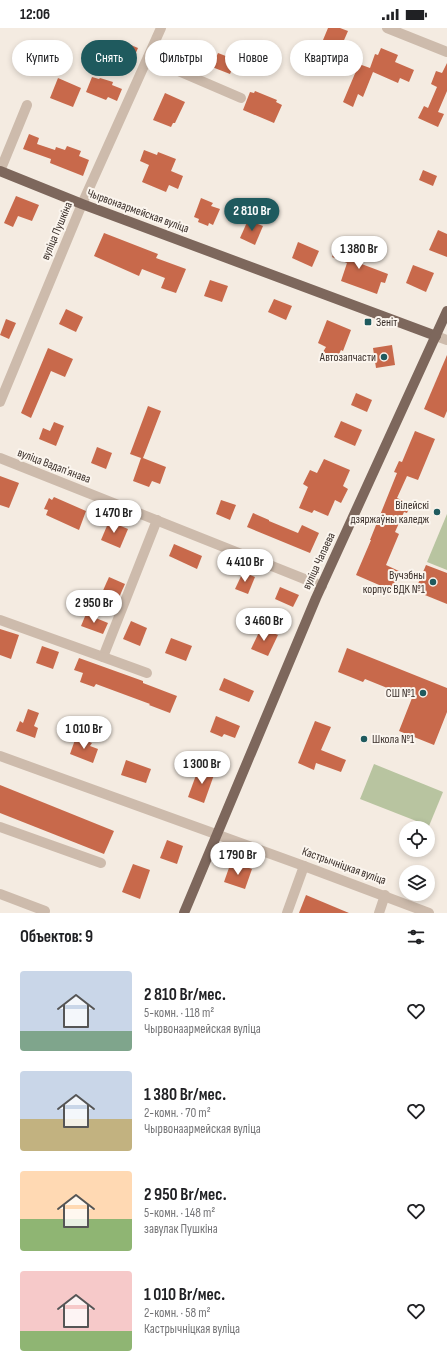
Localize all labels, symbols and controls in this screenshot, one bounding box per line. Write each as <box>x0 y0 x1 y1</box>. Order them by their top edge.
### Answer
text: 12:06 <box>20 5 50 24</box>
chip: Купить <box>12 40 73 76</box>
chip: Снять <box>81 40 137 76</box>
chip: Фильтры <box>145 40 217 76</box>
chip: Новое <box>225 40 282 76</box>
chip: Квартира <box>290 40 363 76</box>
street label: Чырвонаармейская вуліца <box>85 186 192 237</box>
pin: 2 810 Br <box>211 198 293 232</box>
street label: вуліца Пушкіна <box>38 199 76 262</box>
text: 2 810 Br <box>233 203 271 219</box>
pin: 1 380 Br <box>318 236 400 270</box>
text: 1 380 Br <box>340 241 378 257</box>
place label: Зеніт <box>376 315 397 330</box>
marker: Зеніт <box>363 317 373 327</box>
place label: Автозапчасти <box>319 350 376 365</box>
marker: Автозапчасти <box>379 352 389 362</box>
street label: вуліца Вадапʼянава <box>15 445 93 487</box>
place label: Вілейскі дзяржаўны каледж <box>350 498 430 527</box>
pin: 1 470 Br <box>73 500 155 534</box>
text: 1 470 Br <box>95 505 133 521</box>
marker: Вілейскі дзяржаўны каледж <box>432 507 442 517</box>
street label: вуліца Чапаева <box>299 530 339 592</box>
pin: 4 410 Br <box>204 549 286 583</box>
text: 4 410 Br <box>226 554 264 570</box>
place label: Вучэбны корпус ВДК №1 <box>363 568 426 597</box>
marker: Вучэбны корпус ВДК №1 <box>428 577 438 587</box>
pin: 2 950 Br <box>53 590 135 624</box>
text: 2 950 Br <box>75 595 113 611</box>
pin: 3 460 Br <box>223 608 305 642</box>
text: 3 460 Br <box>245 613 283 629</box>
place label: СШ №1 <box>386 686 416 701</box>
marker: СШ №1 <box>418 688 428 698</box>
pin: 1 010 Br <box>43 716 125 750</box>
text: 1 010 Br <box>66 721 102 737</box>
place label: Школа №1 <box>372 732 415 747</box>
marker: Школа №1 <box>359 734 369 744</box>
pin: 1 300 Br <box>161 751 243 785</box>
text: 1 300 Br <box>183 756 221 772</box>
map controls <box>399 821 435 901</box>
button: locate <box>399 821 435 857</box>
pin: 1 790 Br <box>197 842 279 876</box>
street label: Кастрычніцкая вуліца <box>300 844 389 888</box>
text: 1 790 Br <box>219 847 257 863</box>
button: layers <box>399 865 435 901</box>
icon: filters <box>405 926 427 948</box>
text: Объектов: 9 <box>20 927 93 947</box>
text: 2 810 Br/мес. <box>144 985 226 1005</box>
icon: home <box>52 987 100 1035</box>
icon: heart <box>405 1000 427 1022</box>
text: 5-комн. · 118 m² <box>144 1005 214 1021</box>
text: Чырвонаармейская вуліца <box>144 1021 261 1037</box>
text: 1 380 Br/мес. <box>144 1085 226 1105</box>
icon: home <box>52 1087 100 1135</box>
icon: heart <box>405 1100 427 1122</box>
text: 2-комн. · 70 m² <box>144 1105 211 1121</box>
text: Чырвонаармейская вуліца <box>144 1121 261 1137</box>
text: 2 950 Br/мес. <box>144 1185 227 1205</box>
icon: home <box>52 1187 100 1235</box>
icon: heart <box>405 1200 427 1222</box>
text: 5-комн. · 148 m² <box>144 1205 215 1221</box>
text: завулак Пушкіна <box>144 1221 218 1237</box>
text: 1 010 Br/мес. <box>144 1285 225 1305</box>
icon: home <box>52 1287 100 1335</box>
icon: heart <box>405 1300 427 1322</box>
text: 2-комн. · 58 m² <box>144 1305 211 1321</box>
text: Кастрычніцкая вуліца <box>144 1321 240 1337</box>

